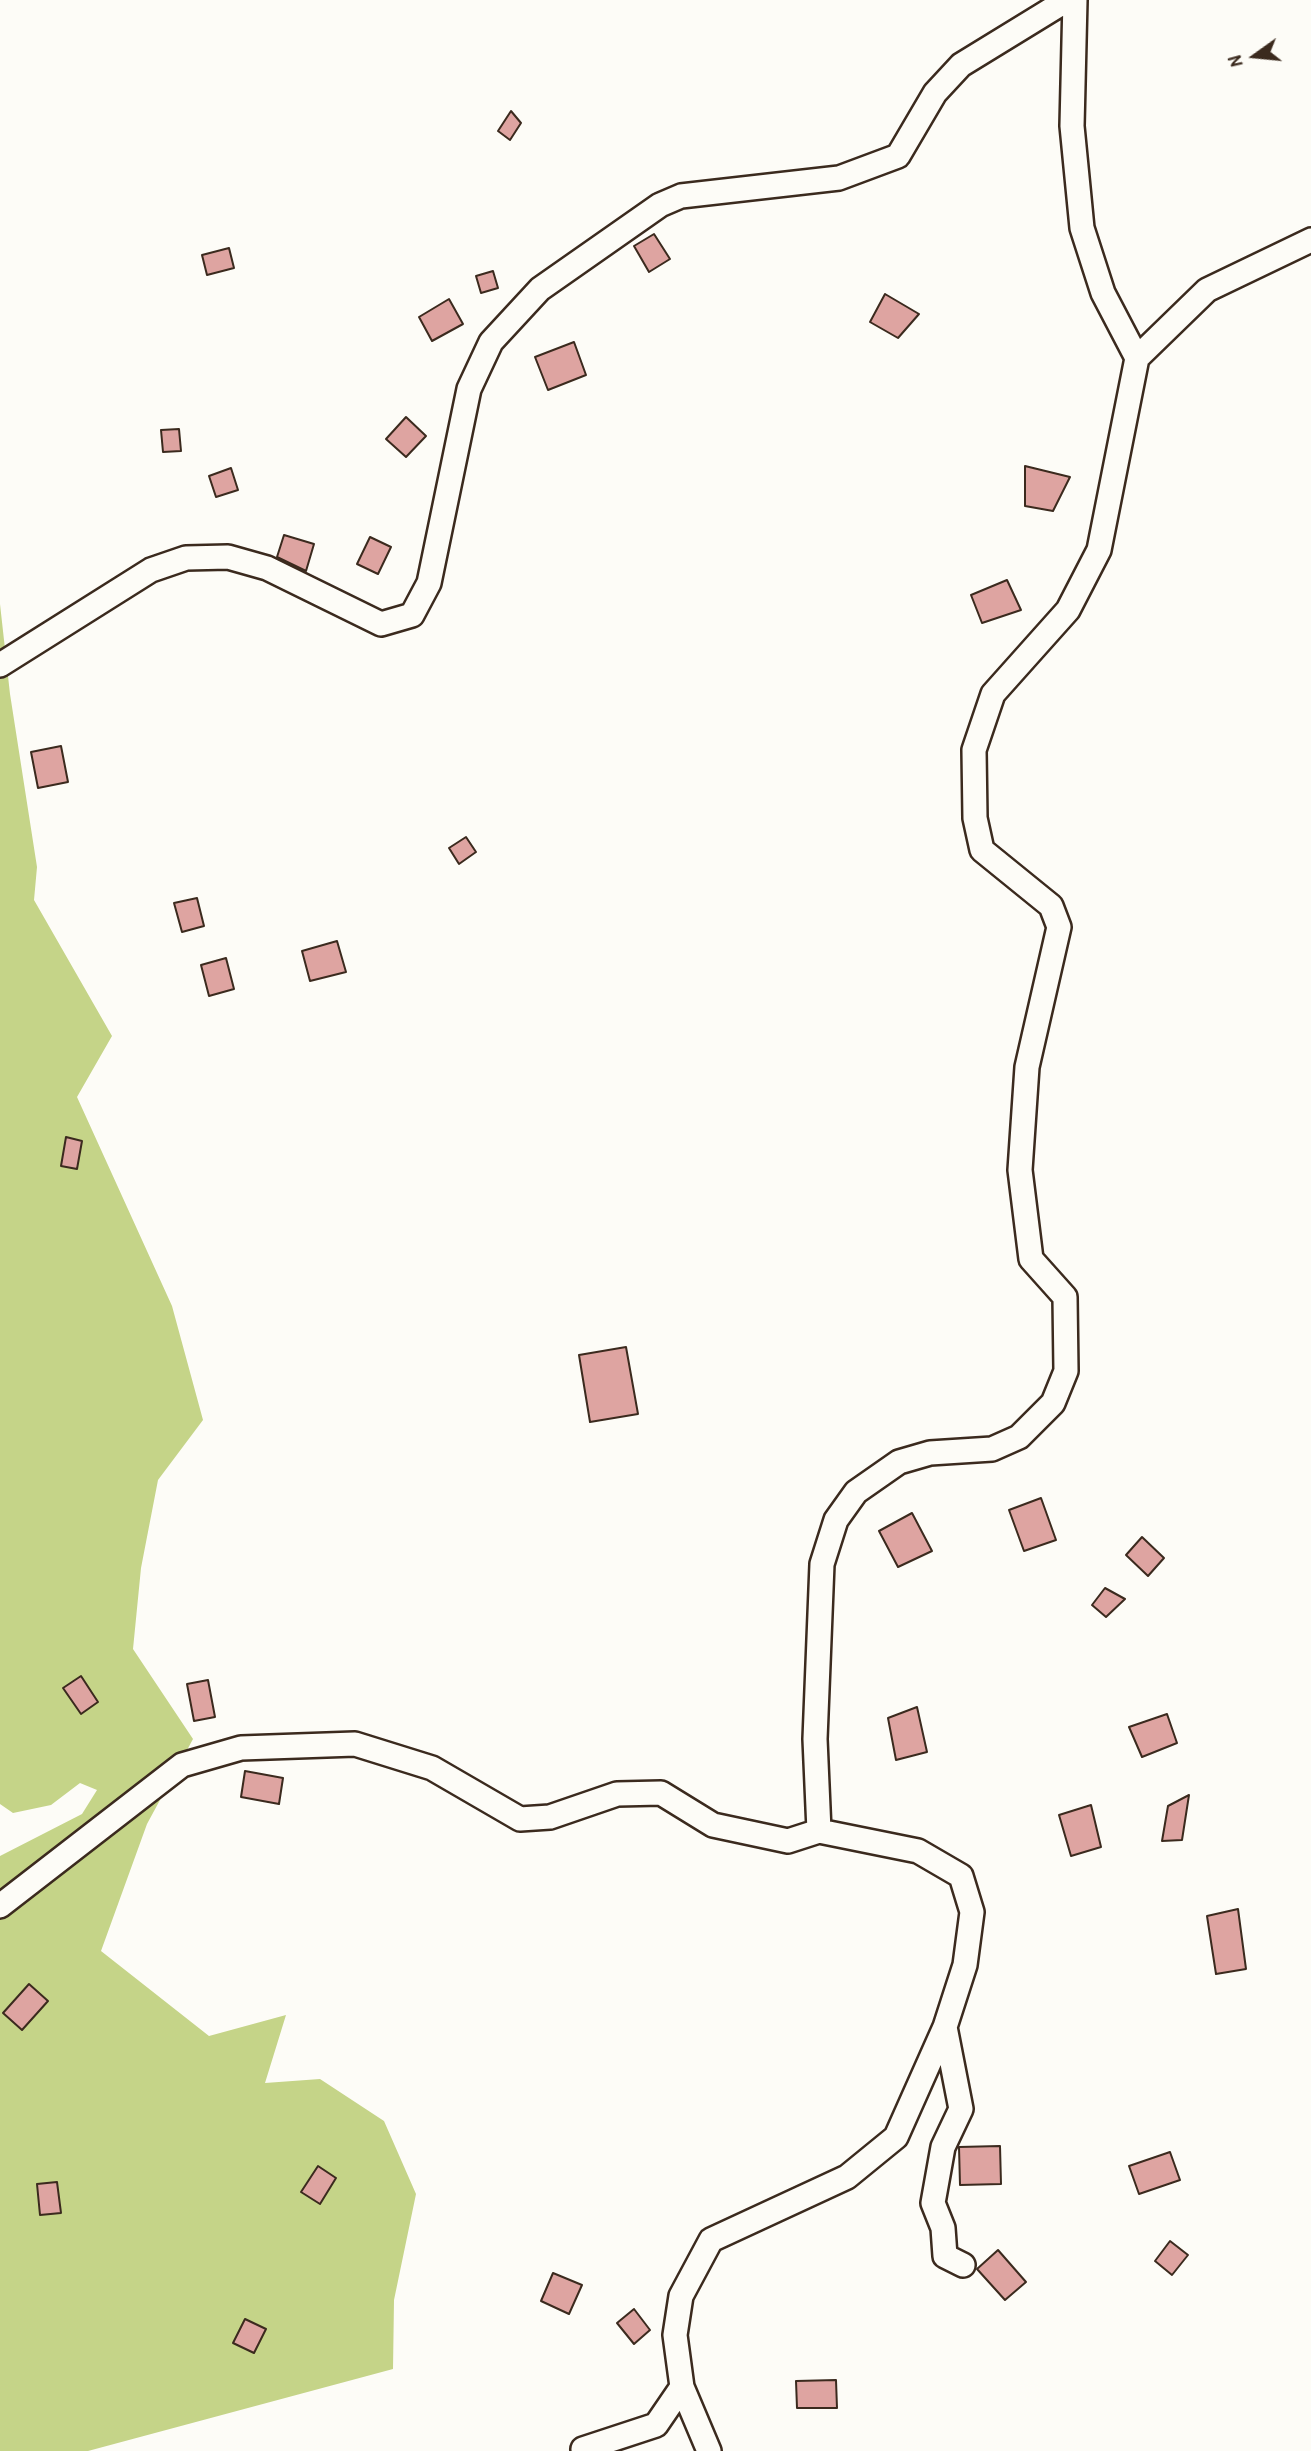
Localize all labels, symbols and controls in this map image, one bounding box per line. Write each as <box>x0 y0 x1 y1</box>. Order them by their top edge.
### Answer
north arrow <box>1220 21 1290 91</box>
text: N <box>1221 53 1249 70</box>

